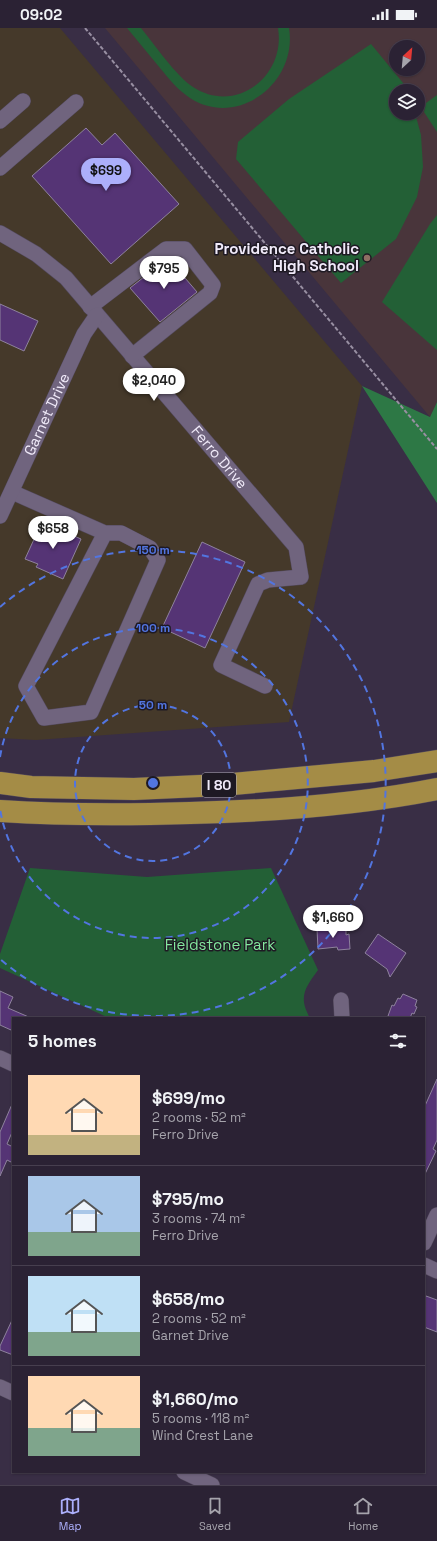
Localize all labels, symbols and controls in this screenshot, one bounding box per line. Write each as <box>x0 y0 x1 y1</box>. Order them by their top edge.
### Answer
text: 09:02 <box>20 5 62 24</box>
north arrow <box>389 40 425 76</box>
map controls <box>389 40 425 120</box>
button: layers <box>389 84 425 120</box>
pin: $699 <box>82 158 130 192</box>
text: $699 <box>90 162 122 179</box>
place label: Providence Catholic High School <box>215 239 359 275</box>
marker: Providence Catholic High School <box>362 253 372 263</box>
pin: $795 <box>140 256 188 290</box>
text: $795 <box>149 260 179 277</box>
pin: $2,040 <box>121 368 187 402</box>
street label: Garnet Drive <box>19 370 74 458</box>
text: $2,040 <box>132 372 176 389</box>
street label: Ferro Drive <box>187 422 252 493</box>
pin: $658 <box>29 516 77 550</box>
text: $658 <box>37 520 69 537</box>
text: 150 m <box>136 542 170 558</box>
text: 100 m <box>136 620 170 636</box>
text: 50 m <box>139 697 167 713</box>
road number: I 80 <box>202 773 236 797</box>
centre of rings <box>146 776 160 790</box>
pin: $1,660 <box>300 905 366 939</box>
text: $1,660 <box>312 909 354 926</box>
park label: Fieldstone Park <box>165 935 275 954</box>
text: 5 homes <box>28 1030 97 1052</box>
icon: filters <box>387 1030 409 1052</box>
text: $699/mo <box>152 1087 225 1109</box>
icon: home <box>60 1091 108 1139</box>
text: 2 rooms · 52 m² <box>152 1109 246 1126</box>
text: Ferro Drive <box>152 1126 219 1143</box>
text: $795/mo <box>152 1188 224 1210</box>
icon: home <box>60 1192 108 1240</box>
text: 3 rooms · 74 m² <box>152 1210 245 1227</box>
text: Ferro Drive <box>152 1227 219 1244</box>
text: $658/mo <box>152 1288 225 1310</box>
icon: home <box>60 1292 108 1340</box>
text: 2 rooms · 52 m² <box>152 1310 246 1327</box>
text: Garnet Drive <box>152 1327 229 1344</box>
text: $1,660/mo <box>152 1388 238 1410</box>
icon: home <box>60 1392 108 1440</box>
text: 5 rooms · 118 m² <box>152 1410 249 1427</box>
text: Wind Crest Lane <box>152 1427 253 1444</box>
tab: Map <box>59 1495 82 1533</box>
tab: Saved <box>199 1495 231 1533</box>
tab: Home <box>348 1495 378 1533</box>

